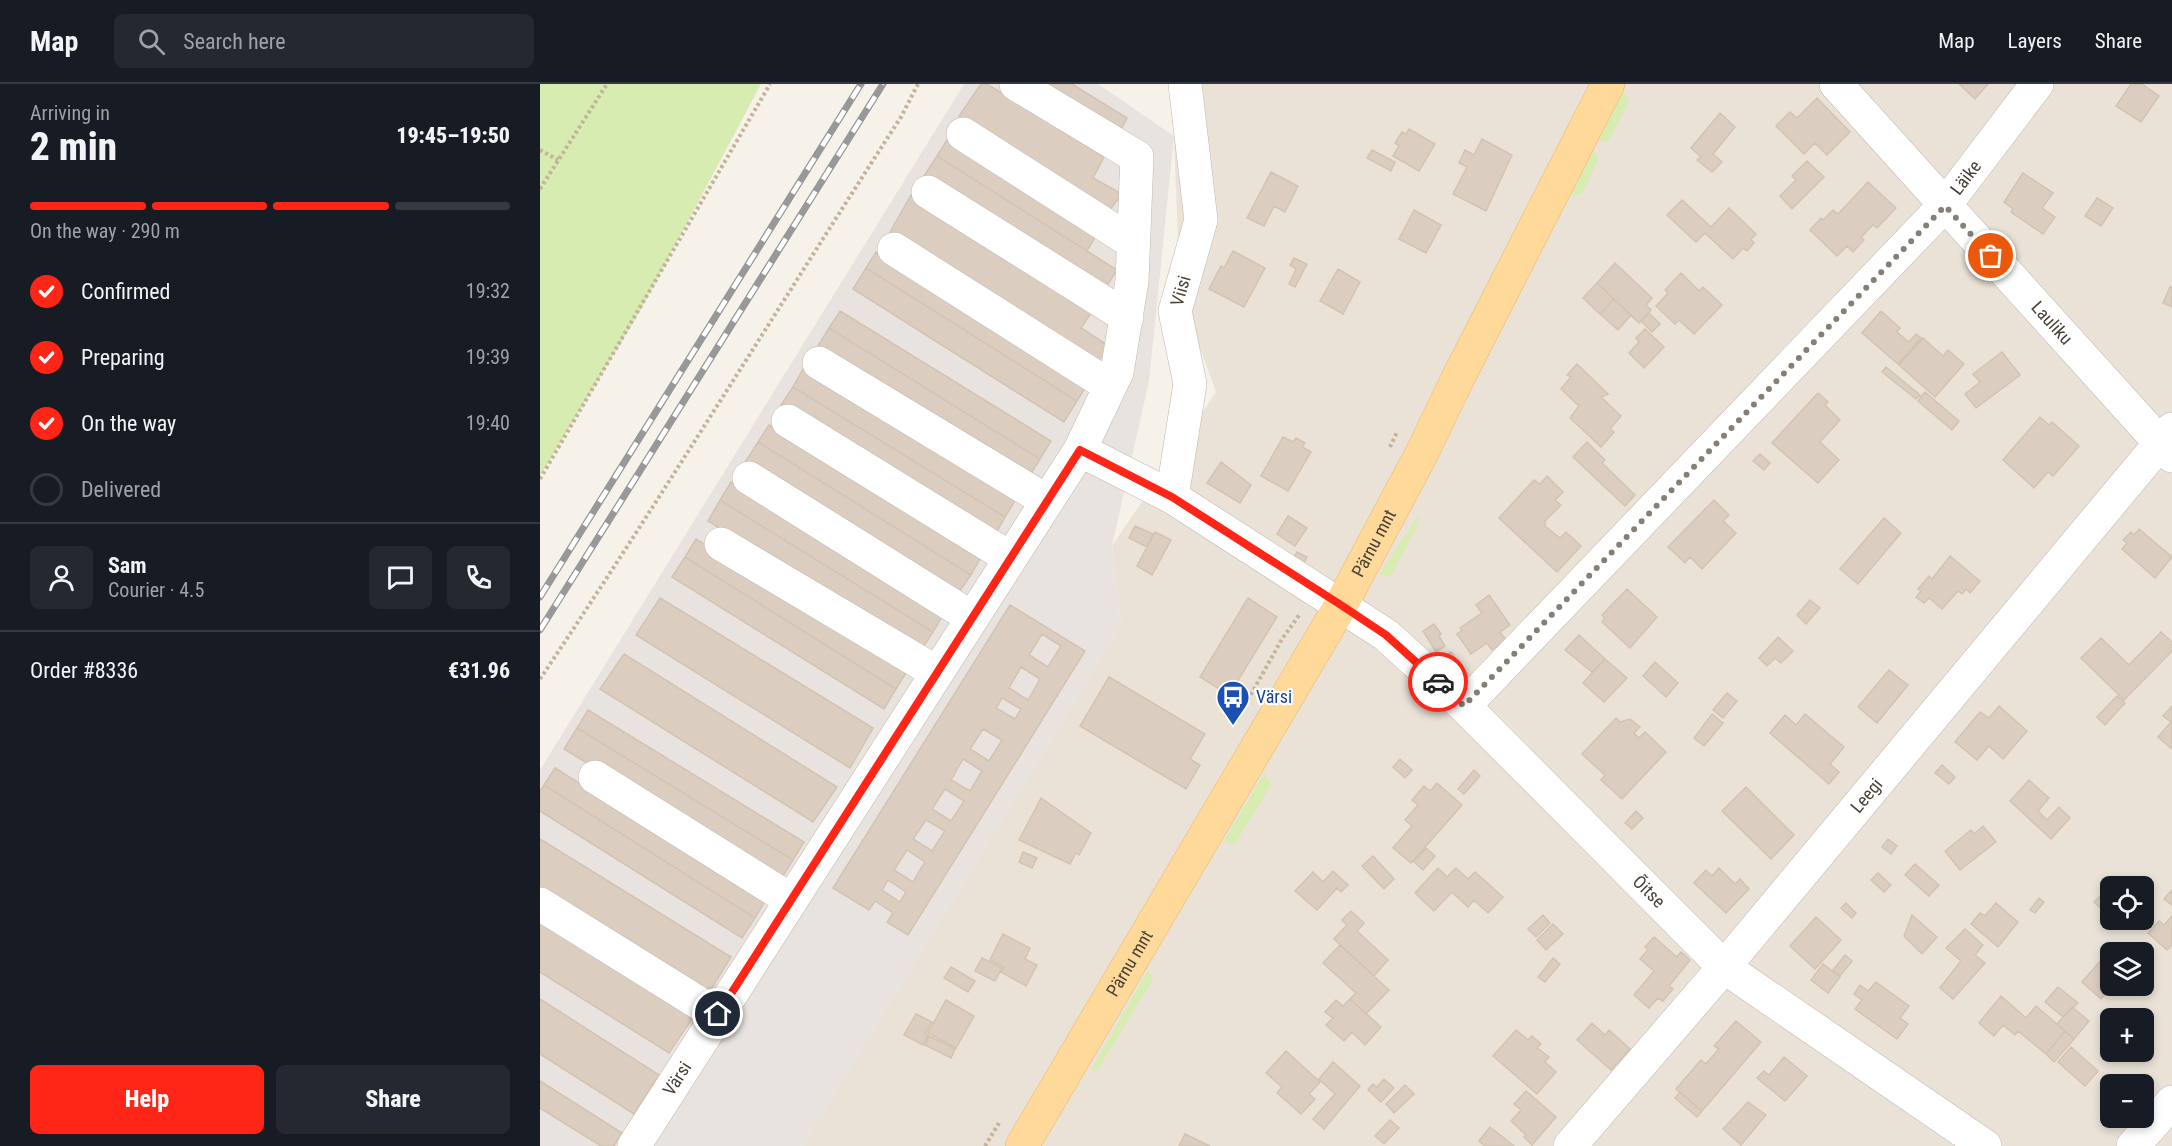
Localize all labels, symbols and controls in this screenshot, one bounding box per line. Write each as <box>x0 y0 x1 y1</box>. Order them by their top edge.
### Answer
search box <box>114 14 534 68</box>
text: Map <box>30 25 78 58</box>
icon: search <box>135 25 168 58</box>
text: Search here <box>183 29 286 54</box>
text: Map <box>1938 29 1975 53</box>
text: Layers <box>2008 29 2062 53</box>
text: Share <box>2095 29 2142 53</box>
text: Arriving in <box>30 101 110 125</box>
text: 19:45–19:50 <box>396 123 510 148</box>
text: 2 min <box>30 124 117 170</box>
street label: Läike <box>1946 156 1985 199</box>
text: On the way · 290 m <box>30 219 180 243</box>
pin <box>1965 230 2016 281</box>
icon: bag <box>1974 239 2007 272</box>
street label: Viisi <box>1166 273 1195 308</box>
icon: check <box>30 275 63 308</box>
text: Confirmed <box>81 279 170 304</box>
text: 19:32 <box>466 279 510 303</box>
street label: Lauliku <box>2027 297 2077 349</box>
icon: check <box>30 341 63 374</box>
text: Preparing <box>81 345 165 370</box>
text: 19:39 <box>466 345 510 369</box>
icon: check <box>30 407 63 440</box>
text: On the way <box>81 411 176 436</box>
text: 19:40 <box>466 411 510 435</box>
text: Delivered <box>81 477 161 502</box>
street label: Pärnu mnt <box>1347 506 1400 580</box>
button: person <box>30 546 93 609</box>
button: chat <box>369 546 432 609</box>
button: phone <box>447 546 510 609</box>
text: Sam <box>108 553 147 578</box>
text: Courier · 4.5 <box>108 578 204 602</box>
courier <box>1408 652 1468 712</box>
text: Order #8336 <box>30 658 138 683</box>
text: €31.96 <box>448 658 510 683</box>
icon: car <box>1422 666 1455 699</box>
bus stop icon: Värsi <box>1215 679 1251 726</box>
place label: Värsi <box>1256 686 1292 707</box>
street label: Leegi <box>1846 774 1887 817</box>
street label: Õitse <box>1629 870 1670 912</box>
map controls <box>2100 876 2154 1128</box>
button: locate <box>2100 876 2154 930</box>
street label: Pärnu mnt <box>1102 926 1157 1000</box>
button: layers <box>2100 942 2154 996</box>
pin <box>692 988 743 1039</box>
icon: home <box>701 997 734 1030</box>
button: + <box>2100 1008 2154 1062</box>
street label: Värsi <box>658 1057 695 1099</box>
button: Help <box>30 1065 264 1134</box>
button: Share <box>276 1065 510 1134</box>
button: − <box>2100 1074 2154 1128</box>

